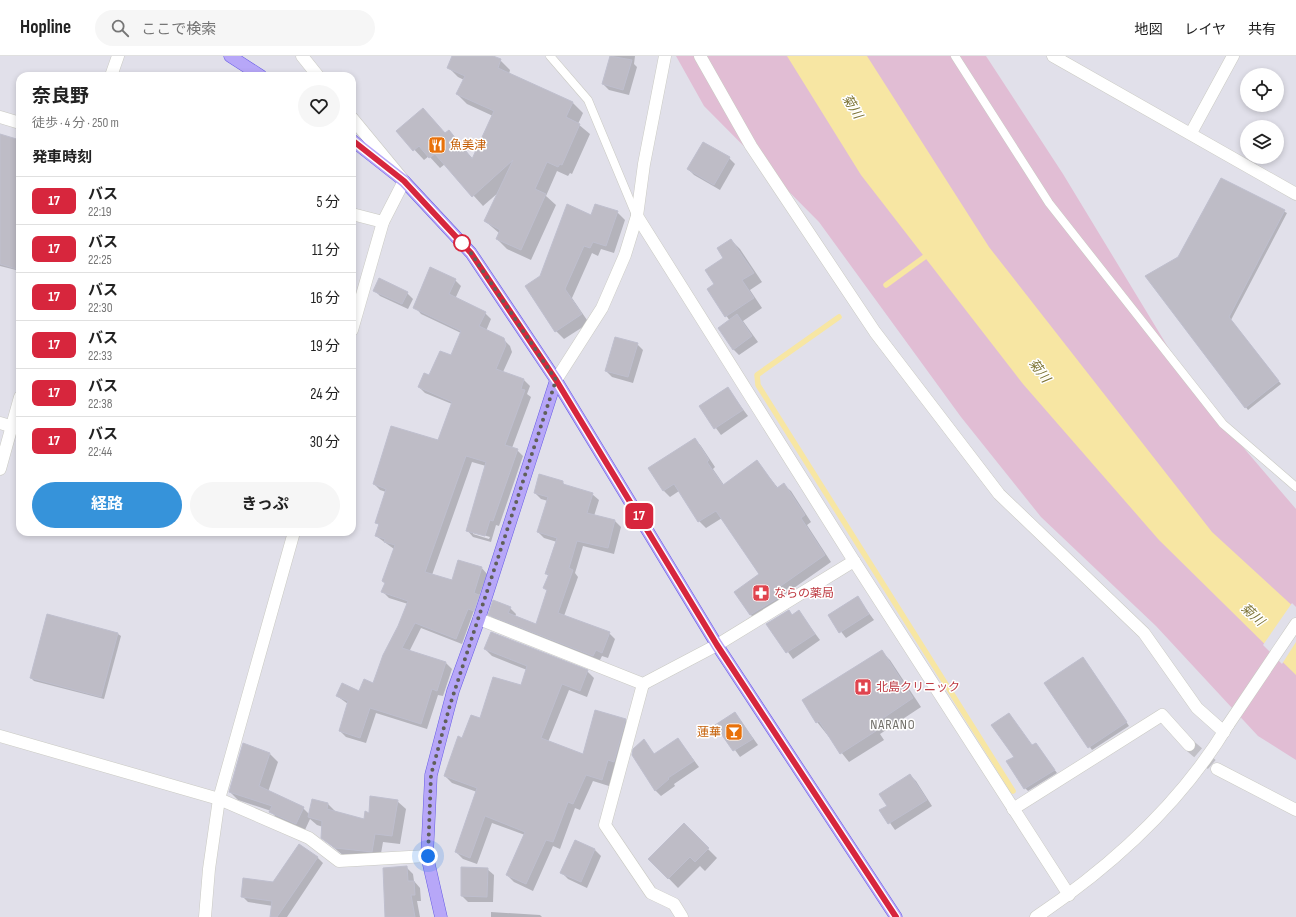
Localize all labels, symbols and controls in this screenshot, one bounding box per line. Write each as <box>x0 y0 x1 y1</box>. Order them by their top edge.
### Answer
search box <box>95 10 375 46</box>
text: Hopline <box>20 16 71 39</box>
icon: search <box>109 17 131 39</box>
text: ここで検索 <box>141 20 216 39</box>
text: 地図 <box>1134 21 1162 38</box>
text: レイヤ <box>1184 21 1226 38</box>
text: 共有 <box>1248 21 1276 38</box>
map controls <box>1240 68 1284 164</box>
button: locate <box>1240 68 1284 112</box>
text: 奈良野 <box>32 85 89 108</box>
button: heart <box>298 85 340 127</box>
water label: 菊川 <box>839 91 867 123</box>
text: 徒歩 · 4 分 · 250 m <box>32 115 119 131</box>
button: layers <box>1240 120 1284 164</box>
restaurant icon: 魚美津 <box>427 135 447 155</box>
place label: 魚美津 <box>450 138 486 153</box>
text: 発車時刻 <box>32 148 92 167</box>
text: バス <box>88 185 118 204</box>
text: 17 <box>48 192 60 209</box>
text: 5 分 <box>317 193 340 212</box>
text: 22:19 <box>88 204 112 220</box>
text: バス <box>88 233 118 252</box>
unlabelled marker <box>453 234 471 252</box>
text: 17 <box>48 240 60 257</box>
text: 11 分 <box>312 241 340 260</box>
text: 22:25 <box>88 252 112 268</box>
text: バス <box>88 281 118 300</box>
text: 17 <box>48 288 60 305</box>
text: 16 分 <box>311 289 340 308</box>
text: 22:30 <box>88 300 112 316</box>
text: バス <box>88 329 118 348</box>
text: 17 <box>48 336 60 353</box>
text: 19 分 <box>311 337 340 356</box>
text: 22:33 <box>88 348 112 364</box>
water label: 菊川 <box>1025 355 1055 387</box>
text: バス <box>88 377 118 396</box>
text: 17 <box>48 384 60 401</box>
text: 24 分 <box>310 385 340 404</box>
text: 22:38 <box>88 396 112 412</box>
text: バス <box>88 425 118 444</box>
text: 17 <box>48 432 60 449</box>
text: 30 分 <box>310 433 340 452</box>
text: 22:44 <box>88 444 112 460</box>
button: 経路 <box>32 482 182 528</box>
button: きっぷ <box>190 482 340 528</box>
line badge: 17 <box>621 503 657 529</box>
text: 17 <box>633 507 645 524</box>
pharmacy icon: ならの薬局 <box>751 583 771 603</box>
place label: ならの薬局 <box>774 586 834 601</box>
water label: 菊川 <box>1237 600 1269 631</box>
hospital icon: 北島クリニック <box>853 677 873 697</box>
place label: 北島クリニック <box>876 680 960 695</box>
district label: NARANO <box>870 716 916 733</box>
bar icon: 蓮華 <box>724 722 744 742</box>
place label: 蓮華 <box>697 725 721 740</box>
your location <box>418 846 438 866</box>

